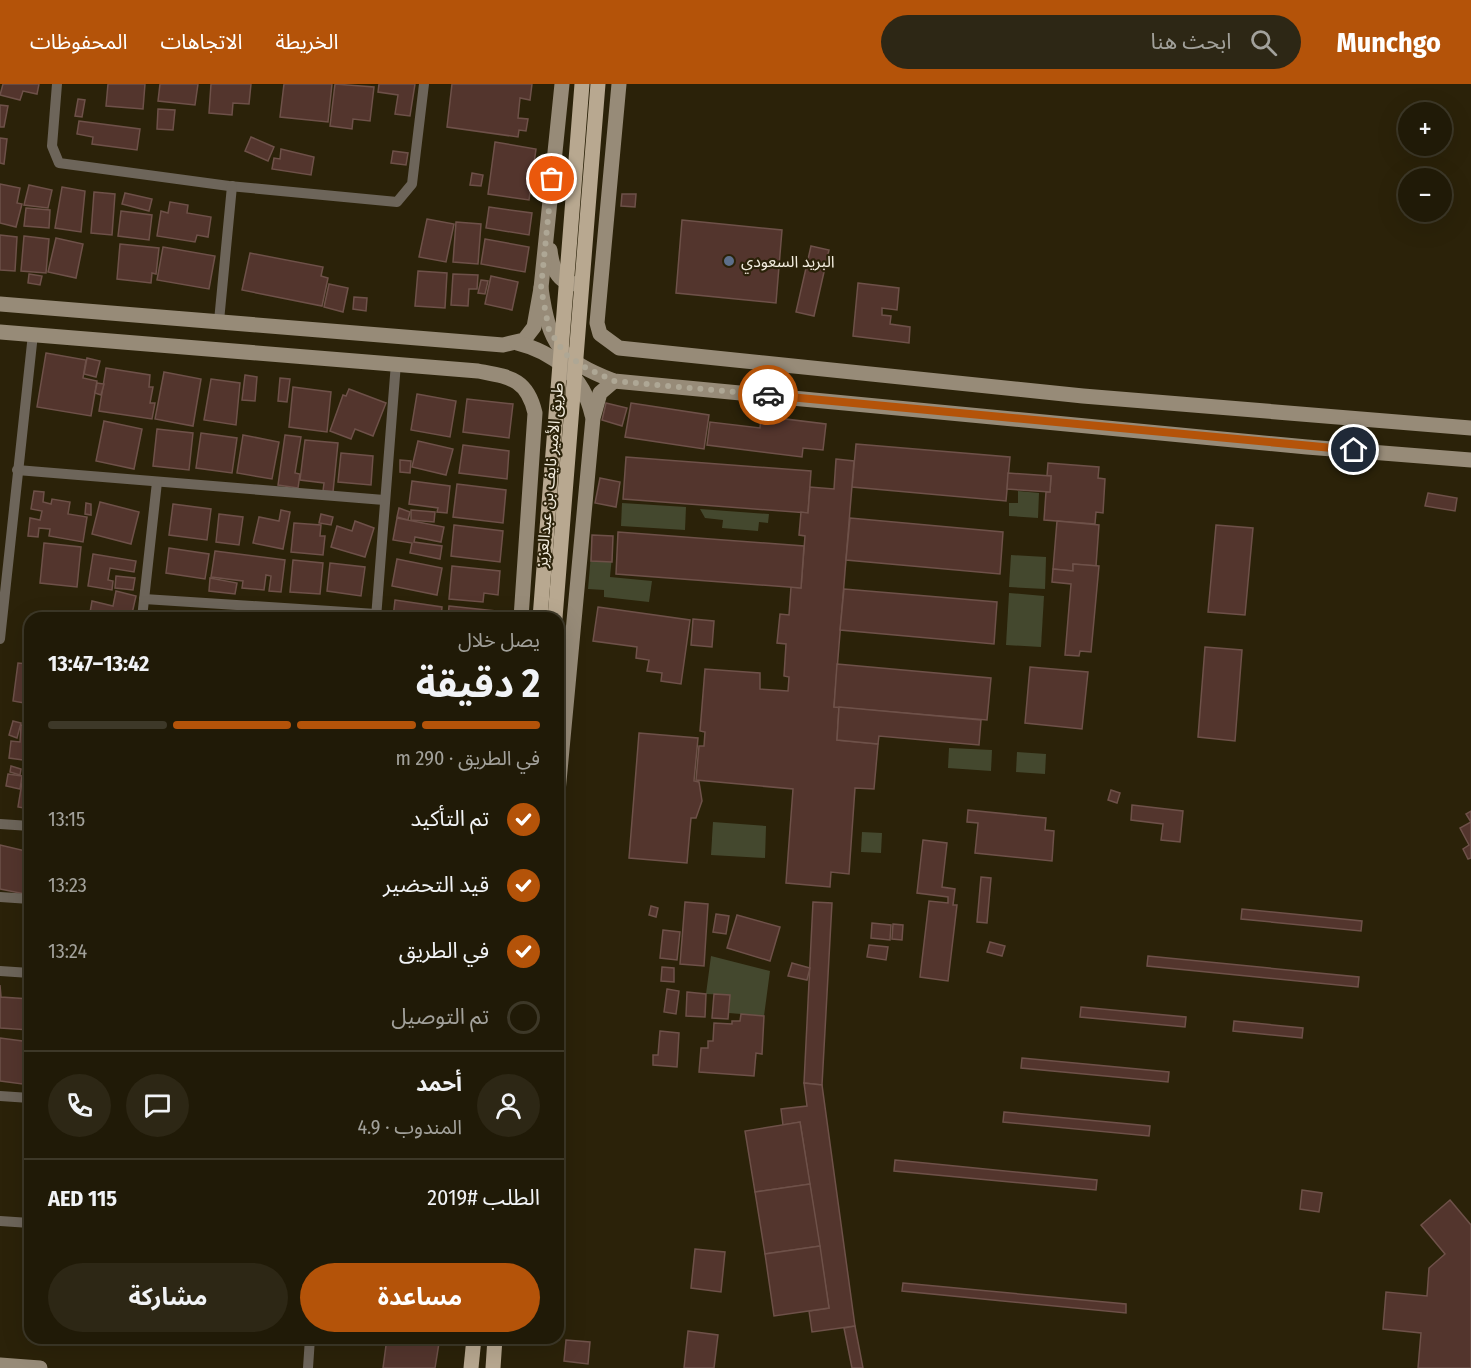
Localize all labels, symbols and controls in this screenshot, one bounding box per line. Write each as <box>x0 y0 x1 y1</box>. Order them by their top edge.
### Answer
search box <box>881 15 1301 69</box>
icon: search <box>1247 26 1280 59</box>
text: Munchgo <box>1337 26 1441 59</box>
text: ابحث هنا <box>1151 28 1232 55</box>
text: المحفوظات <box>30 29 127 55</box>
text: الاتجاهات <box>160 29 242 55</box>
text: الخريطة <box>275 29 338 55</box>
map controls <box>1398 102 1452 222</box>
button: + <box>1398 102 1452 156</box>
pin <box>526 153 577 204</box>
icon: bag <box>535 162 568 195</box>
button: − <box>1398 168 1452 222</box>
place label: البريد السعودي <box>741 252 835 274</box>
marker: البريد السعودي <box>722 254 736 268</box>
courier <box>738 365 798 425</box>
icon: car <box>752 379 785 412</box>
street label: طريق الأمير نايف بن عبدالعزيز <box>532 381 568 570</box>
pin <box>1328 424 1379 475</box>
icon: home <box>1337 433 1370 466</box>
text: يصل خلال <box>458 628 540 652</box>
text: 13:42–13:47 <box>48 650 149 677</box>
text: 2 دقيقة <box>416 661 540 707</box>
text: في الطريق · 290 m <box>395 746 540 770</box>
icon: check <box>507 803 540 836</box>
text: تم التأكيد <box>410 805 489 832</box>
text: 13:15 <box>48 807 85 831</box>
icon: check <box>507 869 540 902</box>
text: قيد التحضير <box>383 871 489 898</box>
text: 13:23 <box>48 873 87 897</box>
icon: check <box>507 935 540 968</box>
text: في الطريق <box>399 937 489 964</box>
text: 13:24 <box>48 939 87 963</box>
text: تم التوصيل <box>391 1003 489 1030</box>
text: أحمد <box>416 1070 462 1097</box>
button: phone <box>48 1074 111 1137</box>
button: chat <box>126 1074 189 1137</box>
button: person <box>477 1074 540 1137</box>
text: المندوب · 4.9 <box>357 1115 462 1139</box>
text: الطلب #2019 <box>427 1184 540 1211</box>
text: AED 115 <box>48 1185 117 1212</box>
button: مشاركة <box>48 1263 288 1332</box>
button: مساعدة <box>300 1263 540 1332</box>

